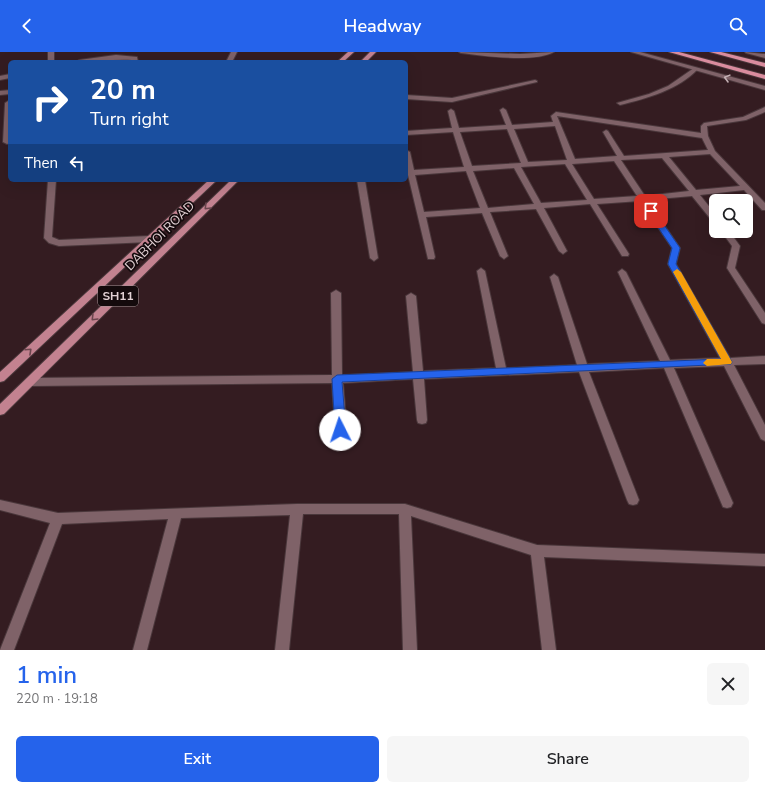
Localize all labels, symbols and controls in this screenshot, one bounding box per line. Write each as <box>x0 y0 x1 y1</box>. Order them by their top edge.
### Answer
text: Headway <box>344 14 421 38</box>
icon: back <box>16 15 38 37</box>
icon: search <box>727 15 749 37</box>
text: 20 m <box>90 71 156 109</box>
one-way arrow <box>724 74 731 82</box>
icon: right <box>24 76 76 128</box>
text: Turn right <box>90 107 169 131</box>
icon: left <box>66 152 88 174</box>
text: Then <box>24 153 58 173</box>
pin <box>634 194 668 228</box>
map controls <box>709 194 753 238</box>
button: search <box>709 194 753 238</box>
street label: DABHOI ROAD <box>121 197 199 275</box>
icon: arrive <box>640 200 662 222</box>
one-way arrow <box>204 202 212 210</box>
road number: SH11 <box>98 286 138 306</box>
one-way arrow <box>91 313 99 321</box>
one-way arrow <box>24 349 31 356</box>
position arrow <box>319 409 361 451</box>
text: 1 min <box>16 659 77 691</box>
button: close <box>707 663 749 705</box>
text: 220 m · 19:18 <box>16 690 98 708</box>
button: Exit <box>16 736 379 782</box>
button: Share <box>387 736 749 782</box>

